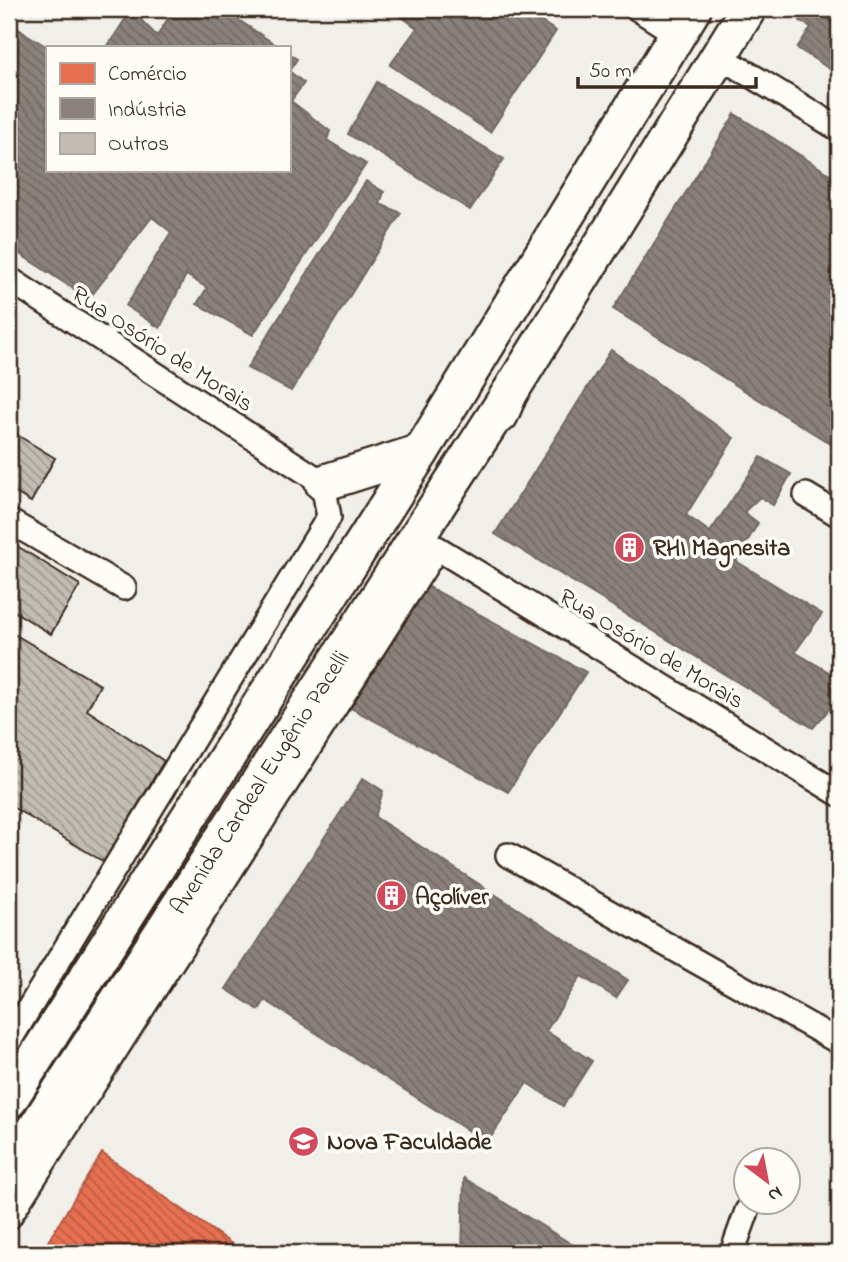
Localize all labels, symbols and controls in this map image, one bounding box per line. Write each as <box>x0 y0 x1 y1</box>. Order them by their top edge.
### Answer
legend <box>46 46 290 172</box>
scale bar <box>578 46 757 90</box>
text: 50 m <box>589 57 632 87</box>
text: Comércio <box>108 60 187 90</box>
text: Indústria <box>108 96 186 126</box>
text: Outros <box>108 130 169 160</box>
street label: Rua Osório de Morais <box>64 278 260 422</box>
building icon: RHI Magnesita <box>613 530 647 564</box>
place label: RHI Magnesita <box>653 532 790 568</box>
street label: Rua Osório de Morais <box>551 581 750 719</box>
street label: Avenida Cardeal Eugênio Pacelli <box>162 644 360 922</box>
building icon: Açolíver <box>375 879 409 913</box>
place label: Açolíver <box>415 881 489 916</box>
school or university icon: Nova Faculdade <box>287 1124 321 1158</box>
place label: Nova Faculdade <box>327 1126 493 1161</box>
north arrow <box>732 1146 802 1216</box>
text: N <box>762 1178 787 1208</box>

